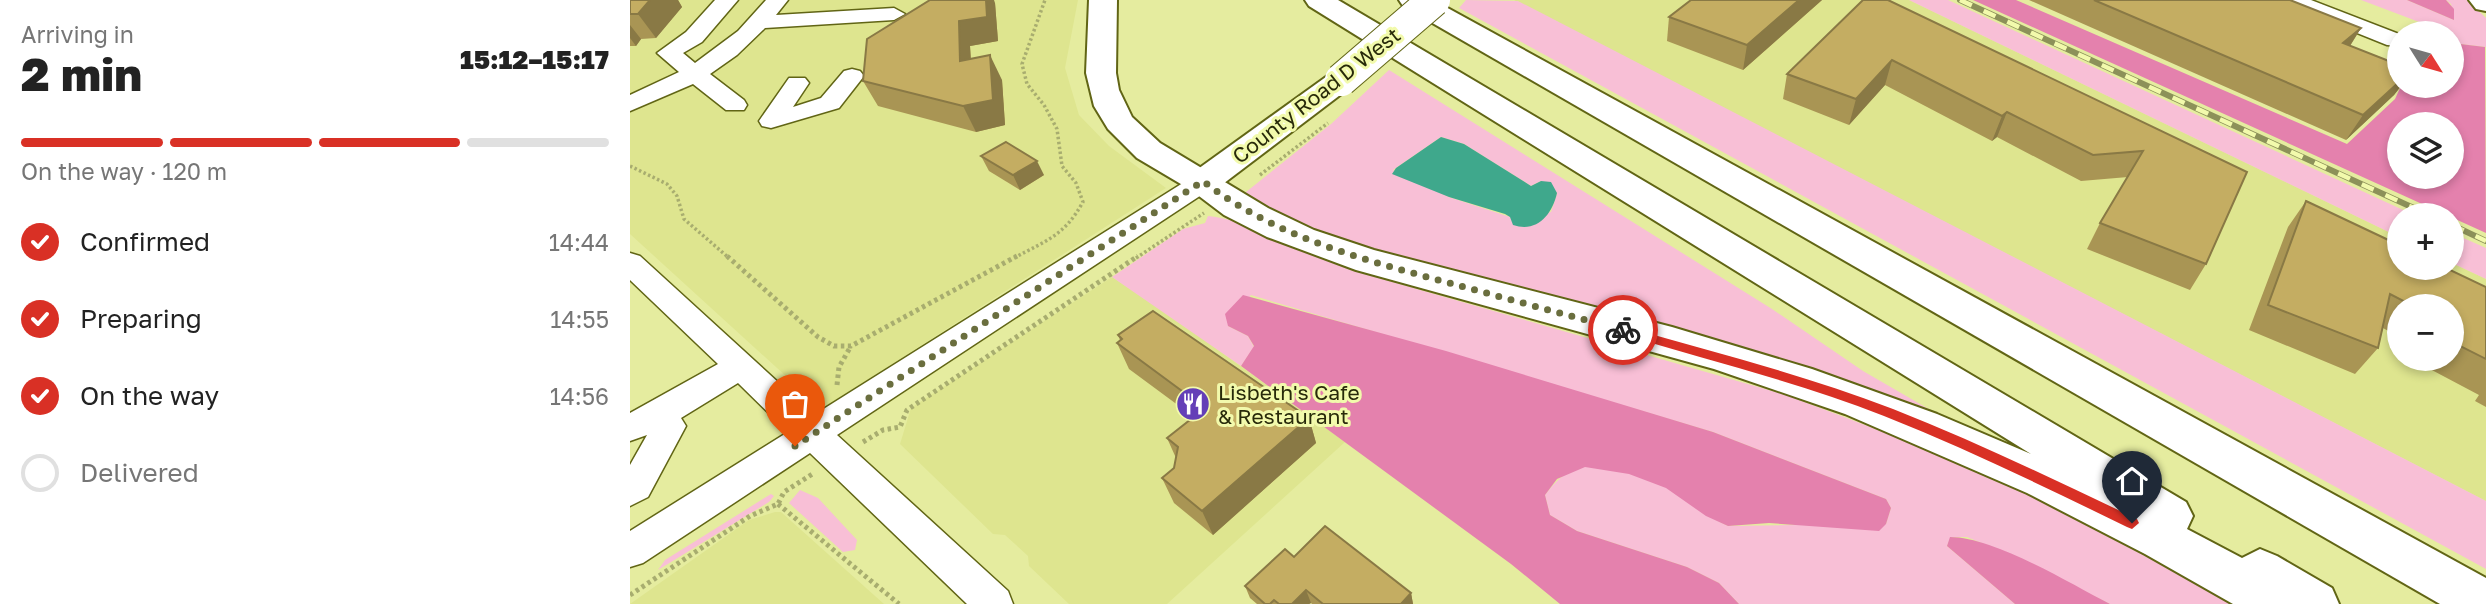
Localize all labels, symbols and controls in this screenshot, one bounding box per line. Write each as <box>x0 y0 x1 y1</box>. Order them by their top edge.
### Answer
text: Arriving in <box>21 20 134 48</box>
street label: County Road D West <box>1227 21 1405 169</box>
north arrow <box>2387 21 2464 98</box>
map controls <box>2387 21 2464 371</box>
text: 15:12–15:17 <box>460 44 609 75</box>
text: 2 min <box>21 46 142 101</box>
button: layers <box>2387 112 2464 189</box>
text: On the way · 120 m <box>21 157 227 185</box>
button: + <box>2387 203 2464 280</box>
icon: check <box>21 223 59 261</box>
text: Confirmed <box>80 226 210 257</box>
text: 14:44 <box>549 228 609 256</box>
button: − <box>2387 294 2464 371</box>
courier <box>1588 295 1658 365</box>
icon: check <box>21 300 59 338</box>
text: Preparing <box>80 303 202 334</box>
text: 14:55 <box>550 305 609 333</box>
icon: bike <box>1604 311 1642 349</box>
pin <box>765 374 825 446</box>
icon: check <box>21 377 59 415</box>
place label: Lisbeth's Cafe & Restaurant <box>1218 379 1360 429</box>
text: On the way <box>80 380 219 411</box>
text: 14:56 <box>550 382 609 410</box>
icon: bag <box>776 385 814 423</box>
restaurant icon: Lisbeth's Cafe & Restaurant <box>1174 385 1212 423</box>
pin <box>2102 451 2162 523</box>
text: Delivered <box>80 457 199 488</box>
icon: home <box>2113 462 2151 500</box>

